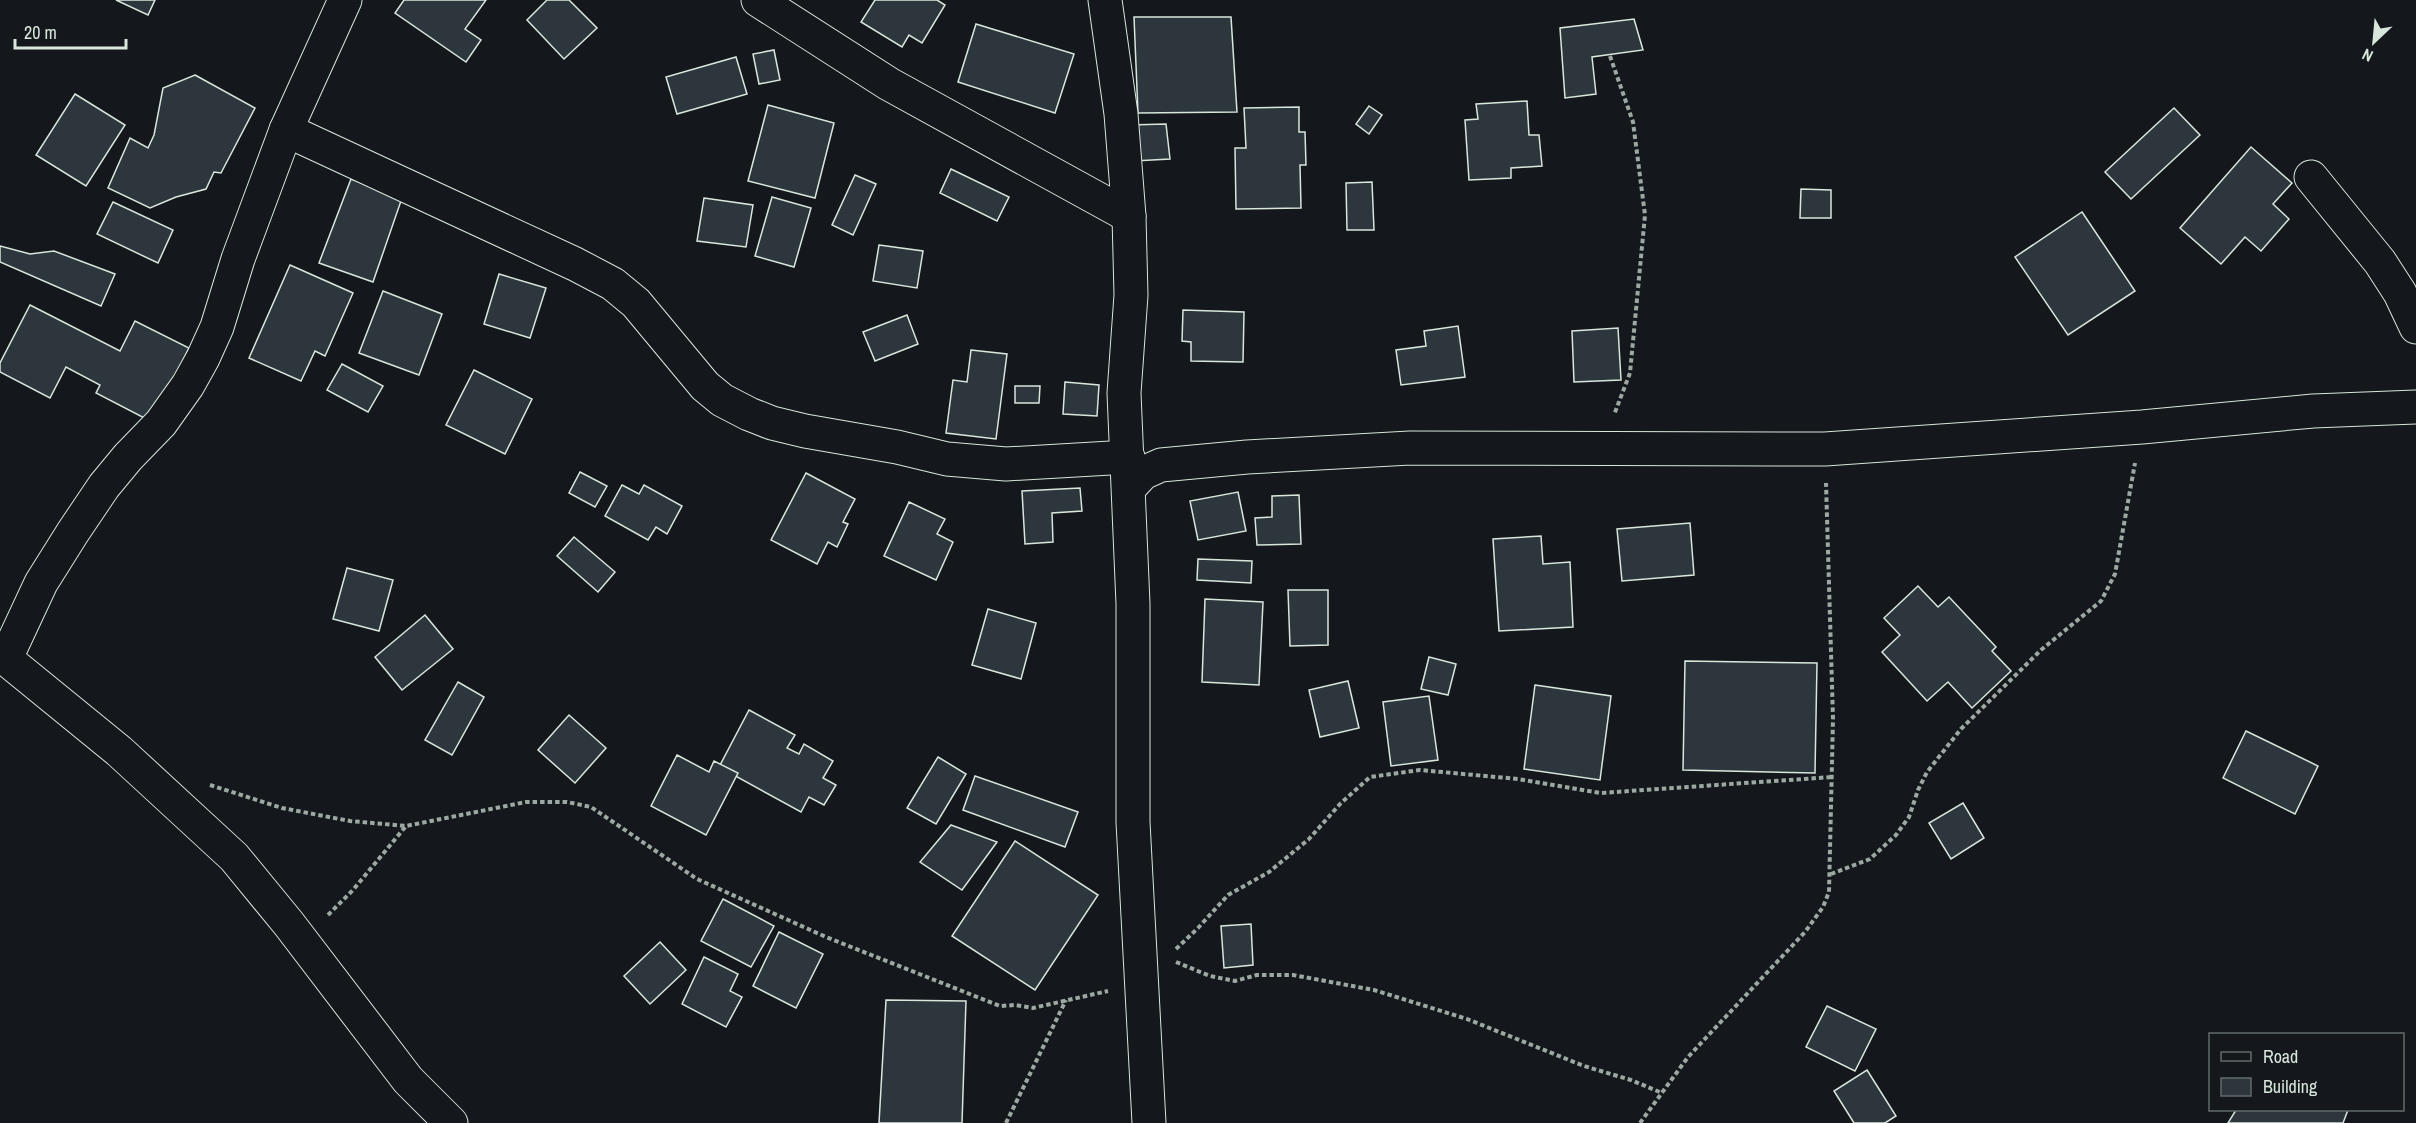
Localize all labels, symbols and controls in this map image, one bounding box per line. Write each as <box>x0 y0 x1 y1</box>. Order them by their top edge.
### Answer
scale bar <box>15 12 126 50</box>
north arrow <box>2344 12 2404 72</box>
text: 20 m <box>24 20 57 45</box>
text: N <box>2358 44 2377 67</box>
legend <box>2209 1033 2404 1111</box>
text: Road <box>2263 1044 2298 1069</box>
text: Building <box>2263 1074 2318 1099</box>

